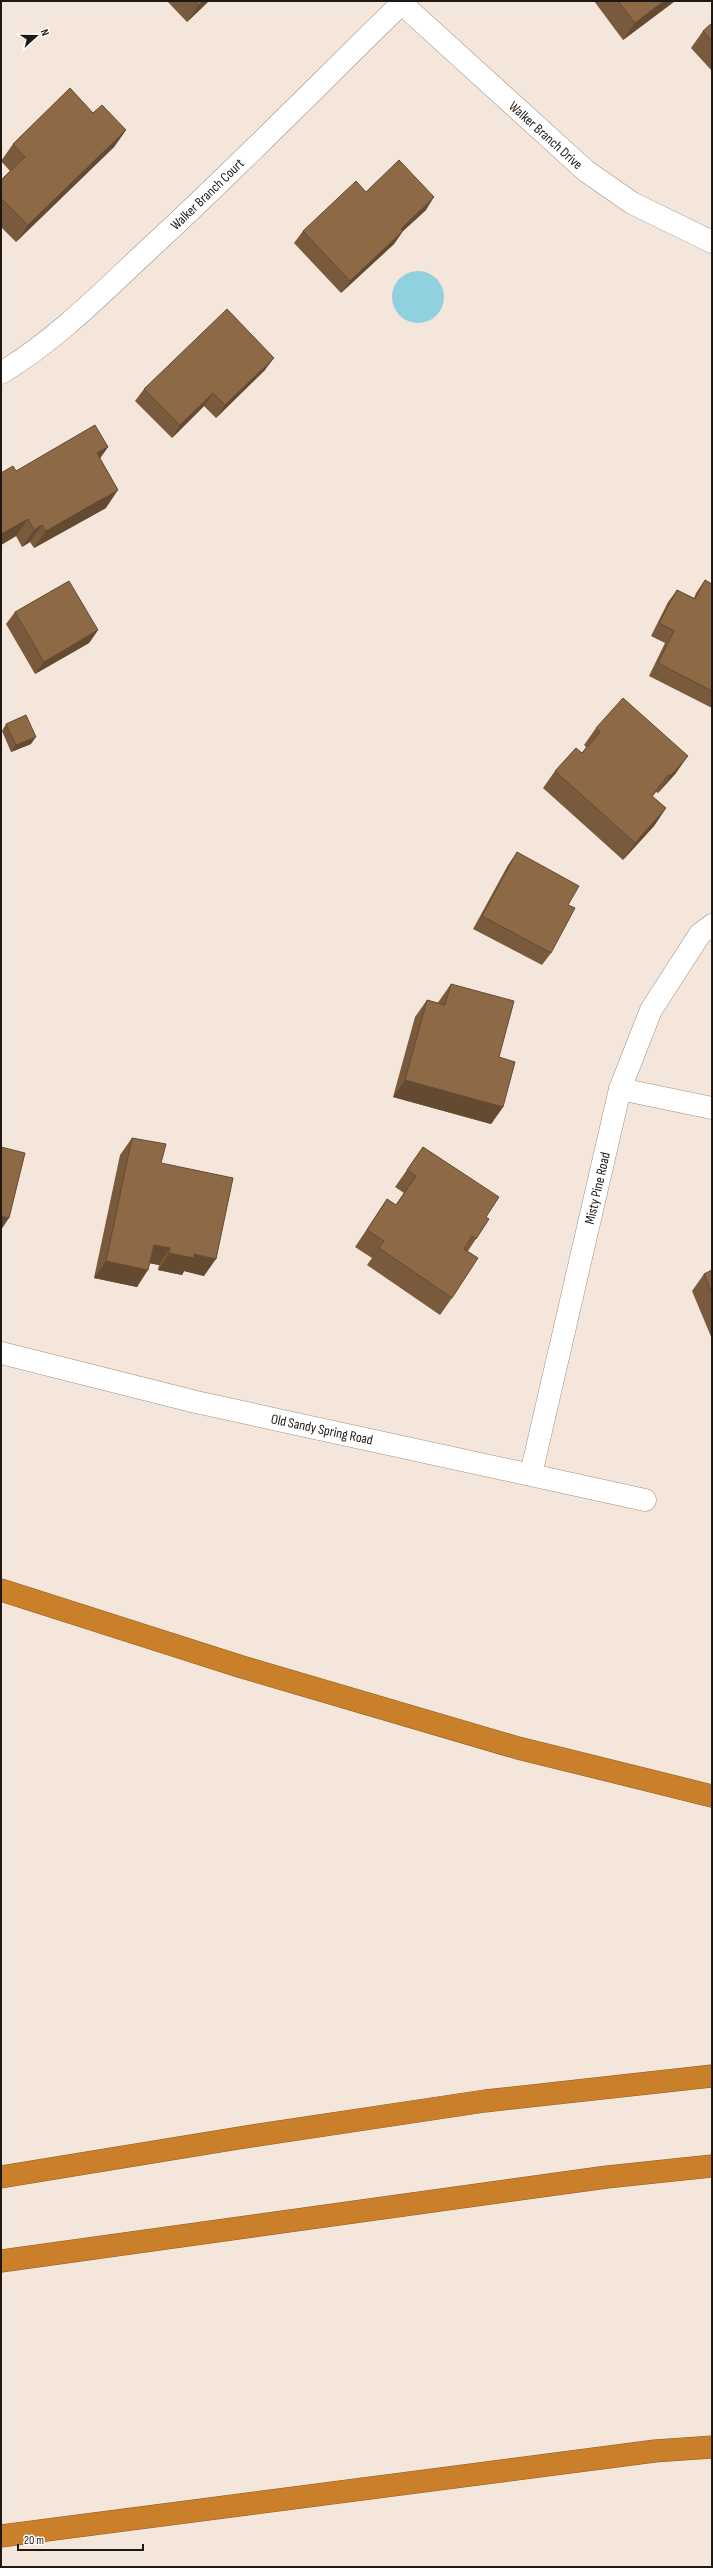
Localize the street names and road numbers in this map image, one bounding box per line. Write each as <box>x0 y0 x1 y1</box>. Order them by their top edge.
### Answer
street label: Walker Branch Drive <box>505 98 586 173</box>
street label: Walker Branch Court <box>167 155 248 234</box>
street label: Misty Pine Road <box>581 1150 614 1226</box>
street label: Old Sandy Spring Road <box>269 1410 375 1449</box>

